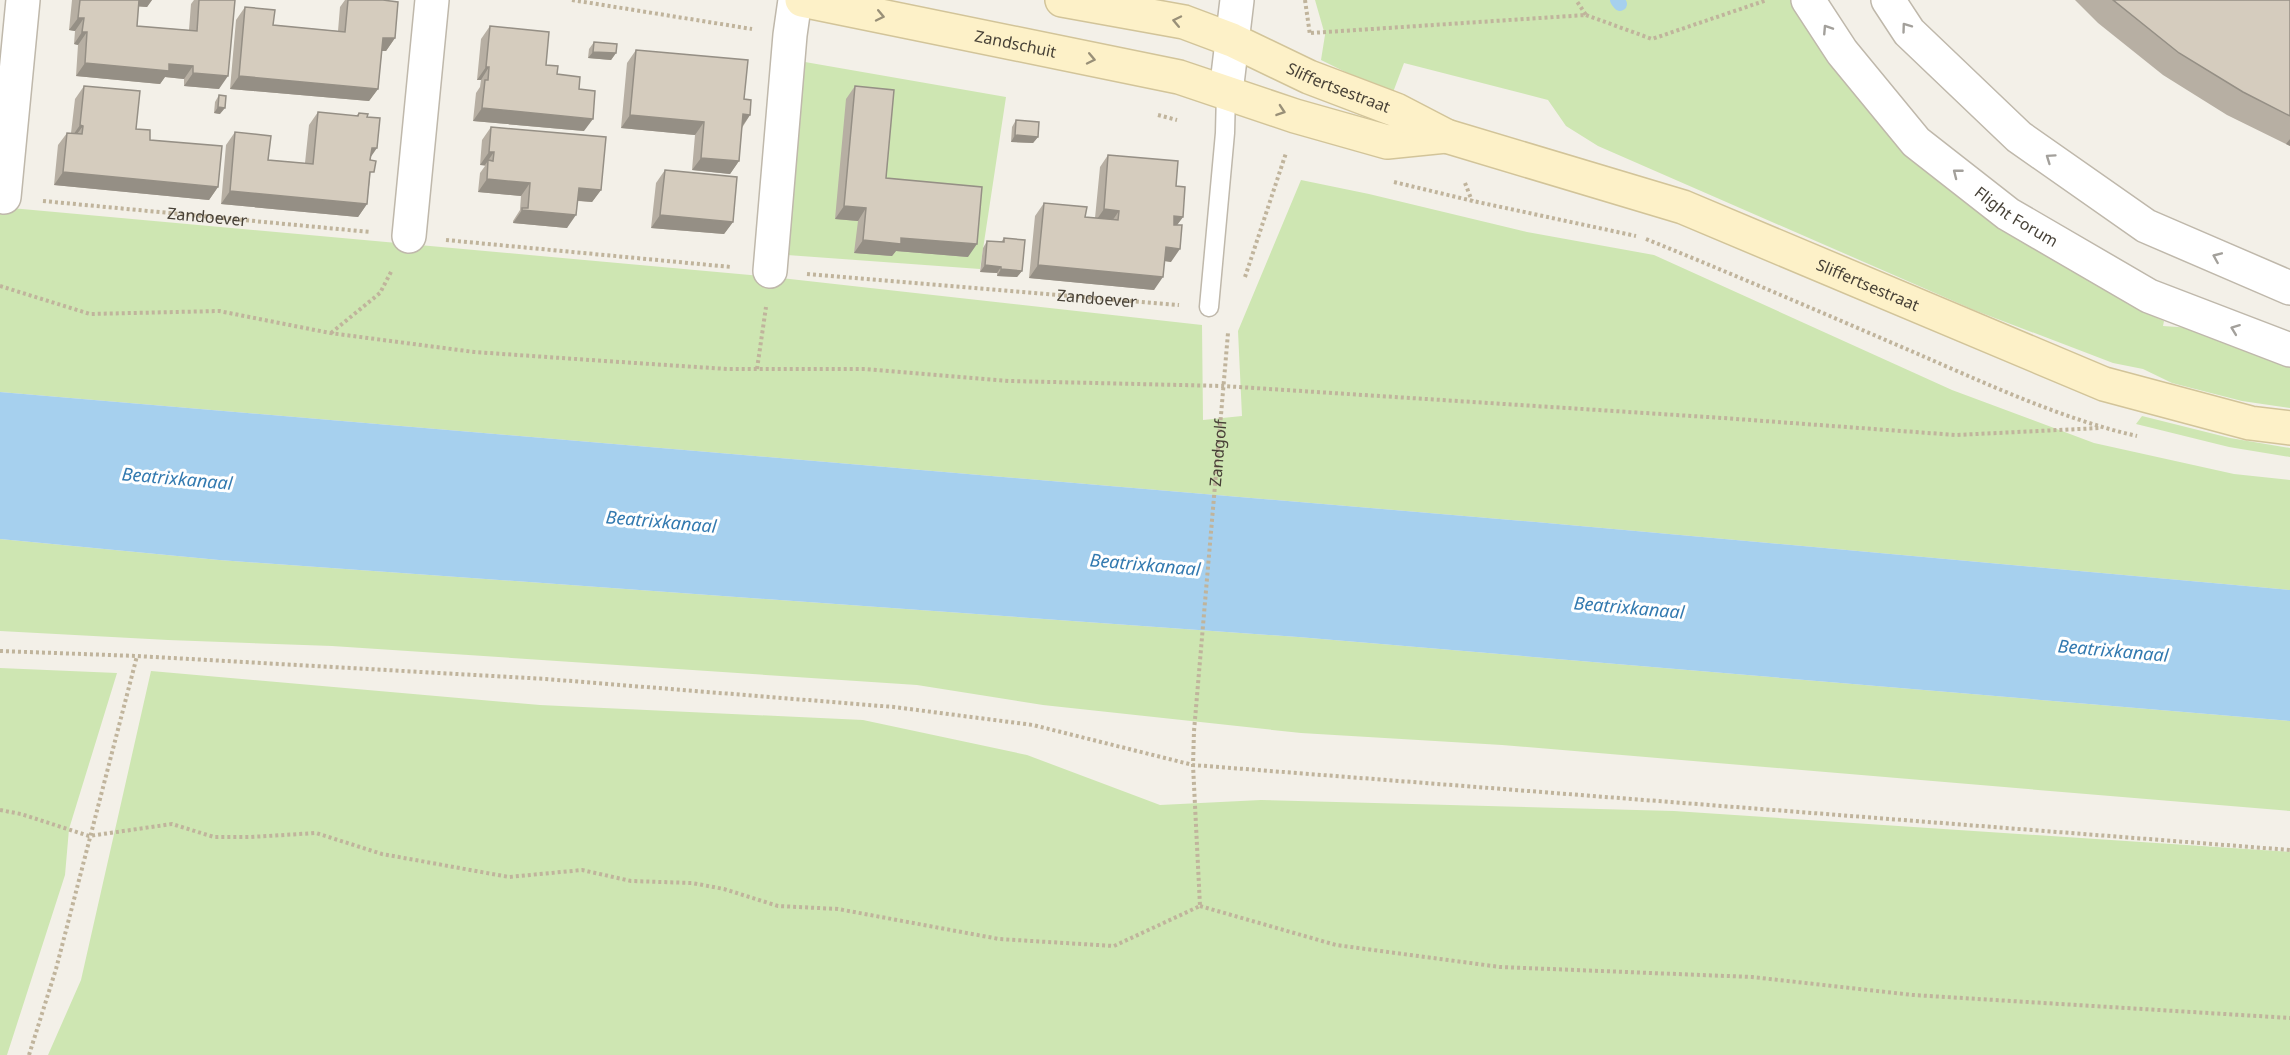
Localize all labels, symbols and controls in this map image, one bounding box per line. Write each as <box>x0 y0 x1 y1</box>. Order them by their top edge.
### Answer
one-way arrow <box>874 9 884 22</box>
one-way arrow <box>1172 15 1182 28</box>
one-way arrow <box>1902 23 1913 34</box>
street label: Zandschuit <box>973 25 1059 63</box>
one-way arrow <box>1823 25 1834 36</box>
one-way arrow <box>1086 52 1096 65</box>
street label: Sliffertsestraat <box>1283 57 1394 118</box>
one-way arrow <box>1275 104 1286 117</box>
one-way arrow <box>2045 154 2056 165</box>
one-way arrow <box>1952 170 1963 181</box>
street label: Flight Forum <box>1970 181 2062 252</box>
street label: Zandoever <box>166 202 249 231</box>
one-way arrow <box>2212 252 2223 264</box>
street label: Sliffertsestraat <box>1813 253 1923 316</box>
street label: Zandoever <box>1056 284 1138 312</box>
one-way arrow <box>2231 324 2242 336</box>
street label: Zandgolf <box>1204 417 1232 487</box>
water label: Beatrixkanaal <box>121 461 234 495</box>
water label: Beatrixkanaal <box>605 504 718 538</box>
water label: Beatrixkanaal <box>1089 547 1202 581</box>
water label: Beatrixkanaal <box>1573 590 1686 624</box>
water label: Beatrixkanaal <box>2057 633 2170 667</box>

